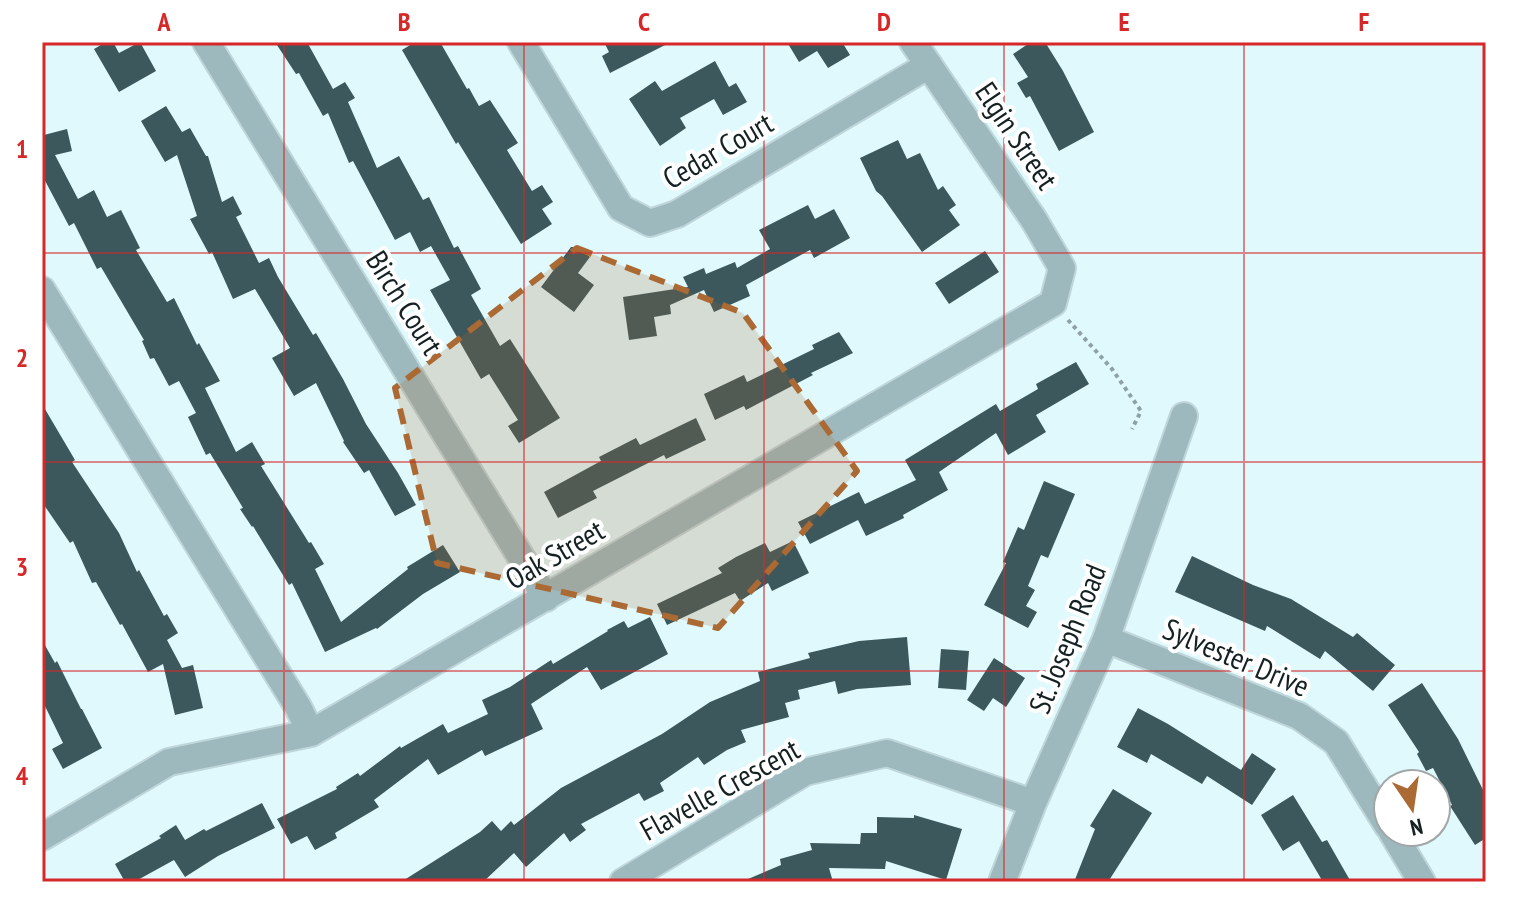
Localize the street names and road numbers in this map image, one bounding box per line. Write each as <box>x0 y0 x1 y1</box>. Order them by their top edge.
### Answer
street label: Elgin Street <box>967 74 1068 197</box>
street label: Cedar Court <box>655 102 780 197</box>
street label: Birch Court <box>358 243 453 362</box>
street label: Oak Street <box>498 509 611 598</box>
street label: St. Joseph Road <box>1019 558 1114 719</box>
street label: Sylvester Drive <box>1158 608 1315 705</box>
street label: Flavelle Crescent <box>633 729 806 848</box>

